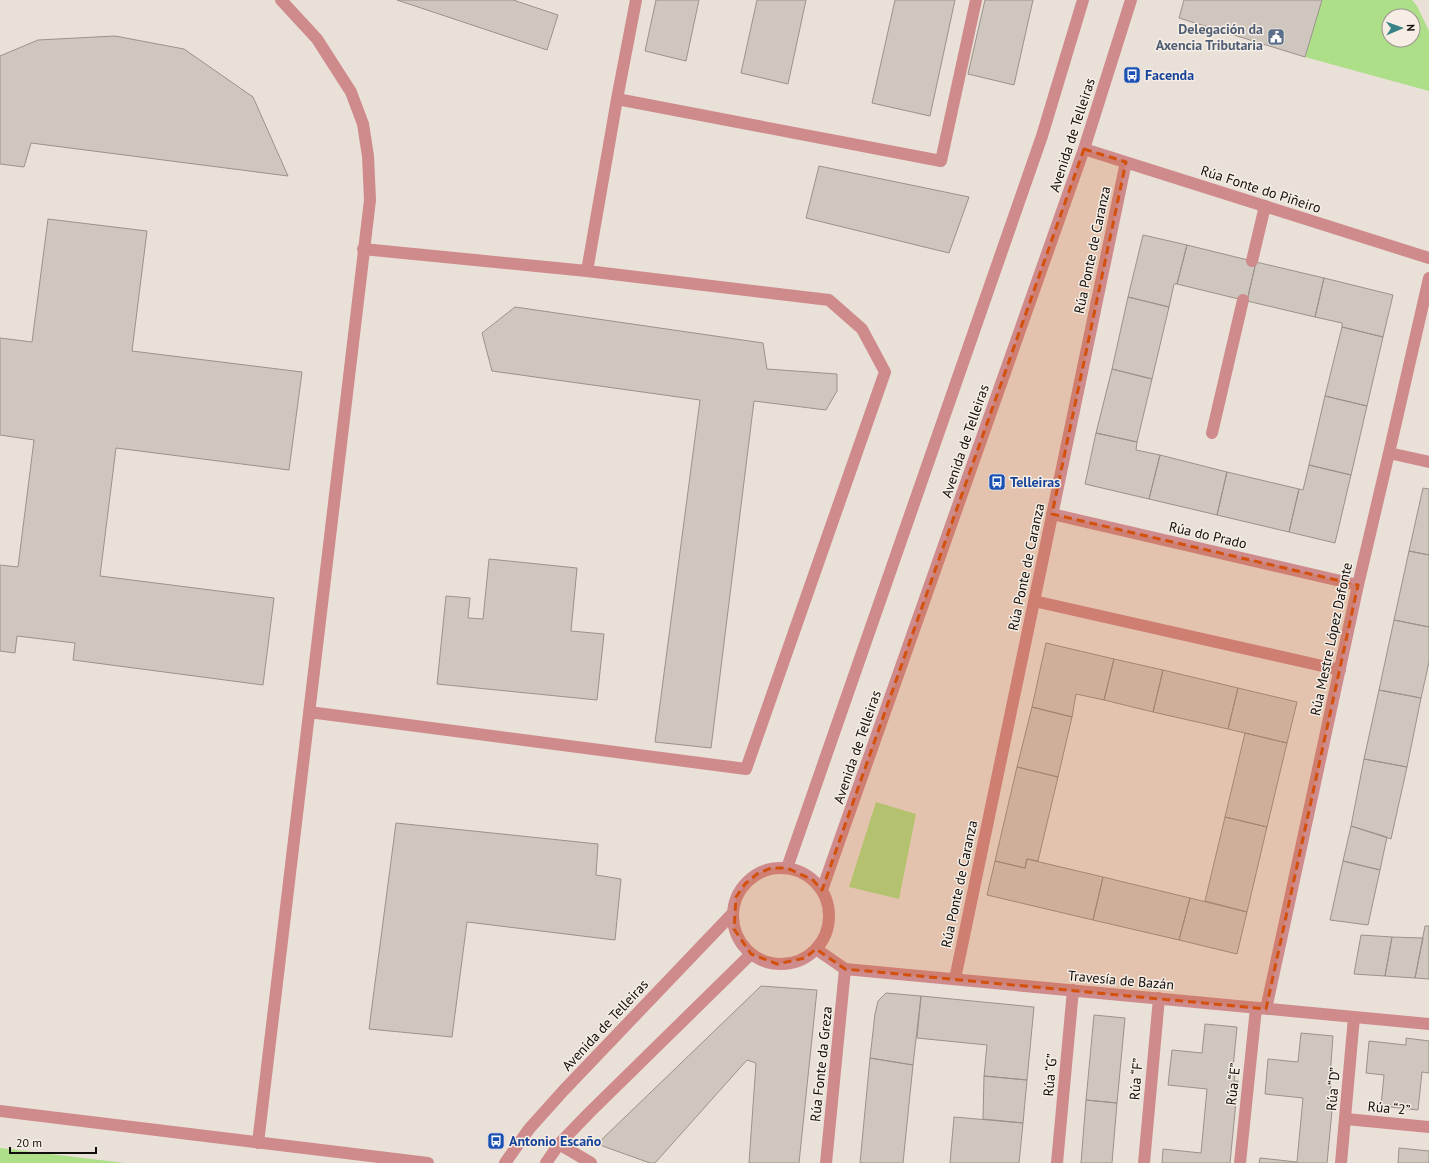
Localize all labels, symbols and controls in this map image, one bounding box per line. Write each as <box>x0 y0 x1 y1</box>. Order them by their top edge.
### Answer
north arrow <box>1381 8 1421 48</box>
place label: Delegación da Axencia Tributaria <box>1156 20 1263 54</box>
text: N <box>1404 24 1418 32</box>
public building icon: Delegación da Axencia Tributaria <box>1266 27 1286 47</box>
bus stop icon: Facenda <box>1122 65 1142 85</box>
place label: Facenda <box>1145 66 1194 84</box>
street label: Avenida de Telleiras <box>1045 76 1099 194</box>
street label: Rúa Fonte do Piñeiro <box>1199 161 1323 217</box>
street label: Rúa Ponte de Caranza <box>1070 185 1114 315</box>
street label: Avenida de Telleiras <box>937 382 993 500</box>
bus stop icon: Telleiras <box>987 472 1007 492</box>
place label: Telleiras <box>1010 473 1060 491</box>
street label: Rúa Ponte de Caranza <box>1004 502 1048 632</box>
street label: Rúa do Prado <box>1167 517 1249 553</box>
street label: Rúa Mestre López Dafonte <box>1306 561 1356 717</box>
street label: Avenida de Telleiras <box>829 688 885 806</box>
street label: Rúa Ponte de Caranza <box>937 819 981 949</box>
street label: Travesía de Bazán <box>1067 966 1175 994</box>
street label: Avenida de Telleiras <box>558 975 652 1075</box>
street label: Rúa Fonte da Greza <box>806 1005 836 1123</box>
street label: Rúa “G” <box>1039 1053 1061 1097</box>
street label: Rúa “F” <box>1125 1057 1147 1101</box>
street label: Rúa “E” <box>1222 1062 1244 1106</box>
street label: Rúa “D” <box>1322 1066 1344 1111</box>
street label: Rúa “2” <box>1367 1097 1411 1119</box>
scale bar <box>10 1129 96 1155</box>
bus stop icon: Antonio Escaño <box>486 1131 506 1151</box>
place label: Antonio Escaño <box>509 1132 602 1150</box>
text: 20 m <box>16 1135 42 1150</box>

